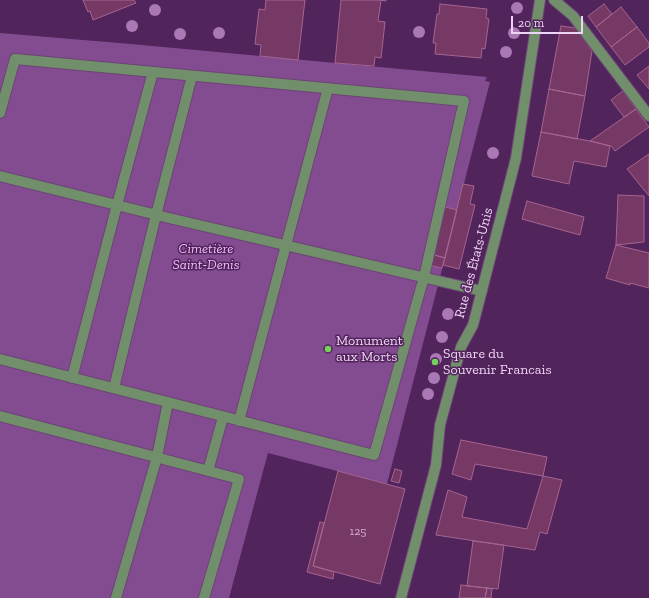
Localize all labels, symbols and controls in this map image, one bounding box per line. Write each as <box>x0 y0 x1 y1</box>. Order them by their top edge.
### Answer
scale bar <box>513 8 585 34</box>
text: 20 m <box>518 16 544 30</box>
street label: Rue des États-Unis <box>451 206 497 320</box>
park label: Cimetière Saint-Denis <box>172 241 240 274</box>
place label: Monument aux Morts <box>336 333 403 366</box>
marker: Monument aux Morts <box>323 344 333 354</box>
place label: Square du Souvenir Francais <box>443 346 552 378</box>
marker: Square du Souvenir Francais <box>430 357 440 367</box>
house number: 125 <box>350 525 366 539</box>

